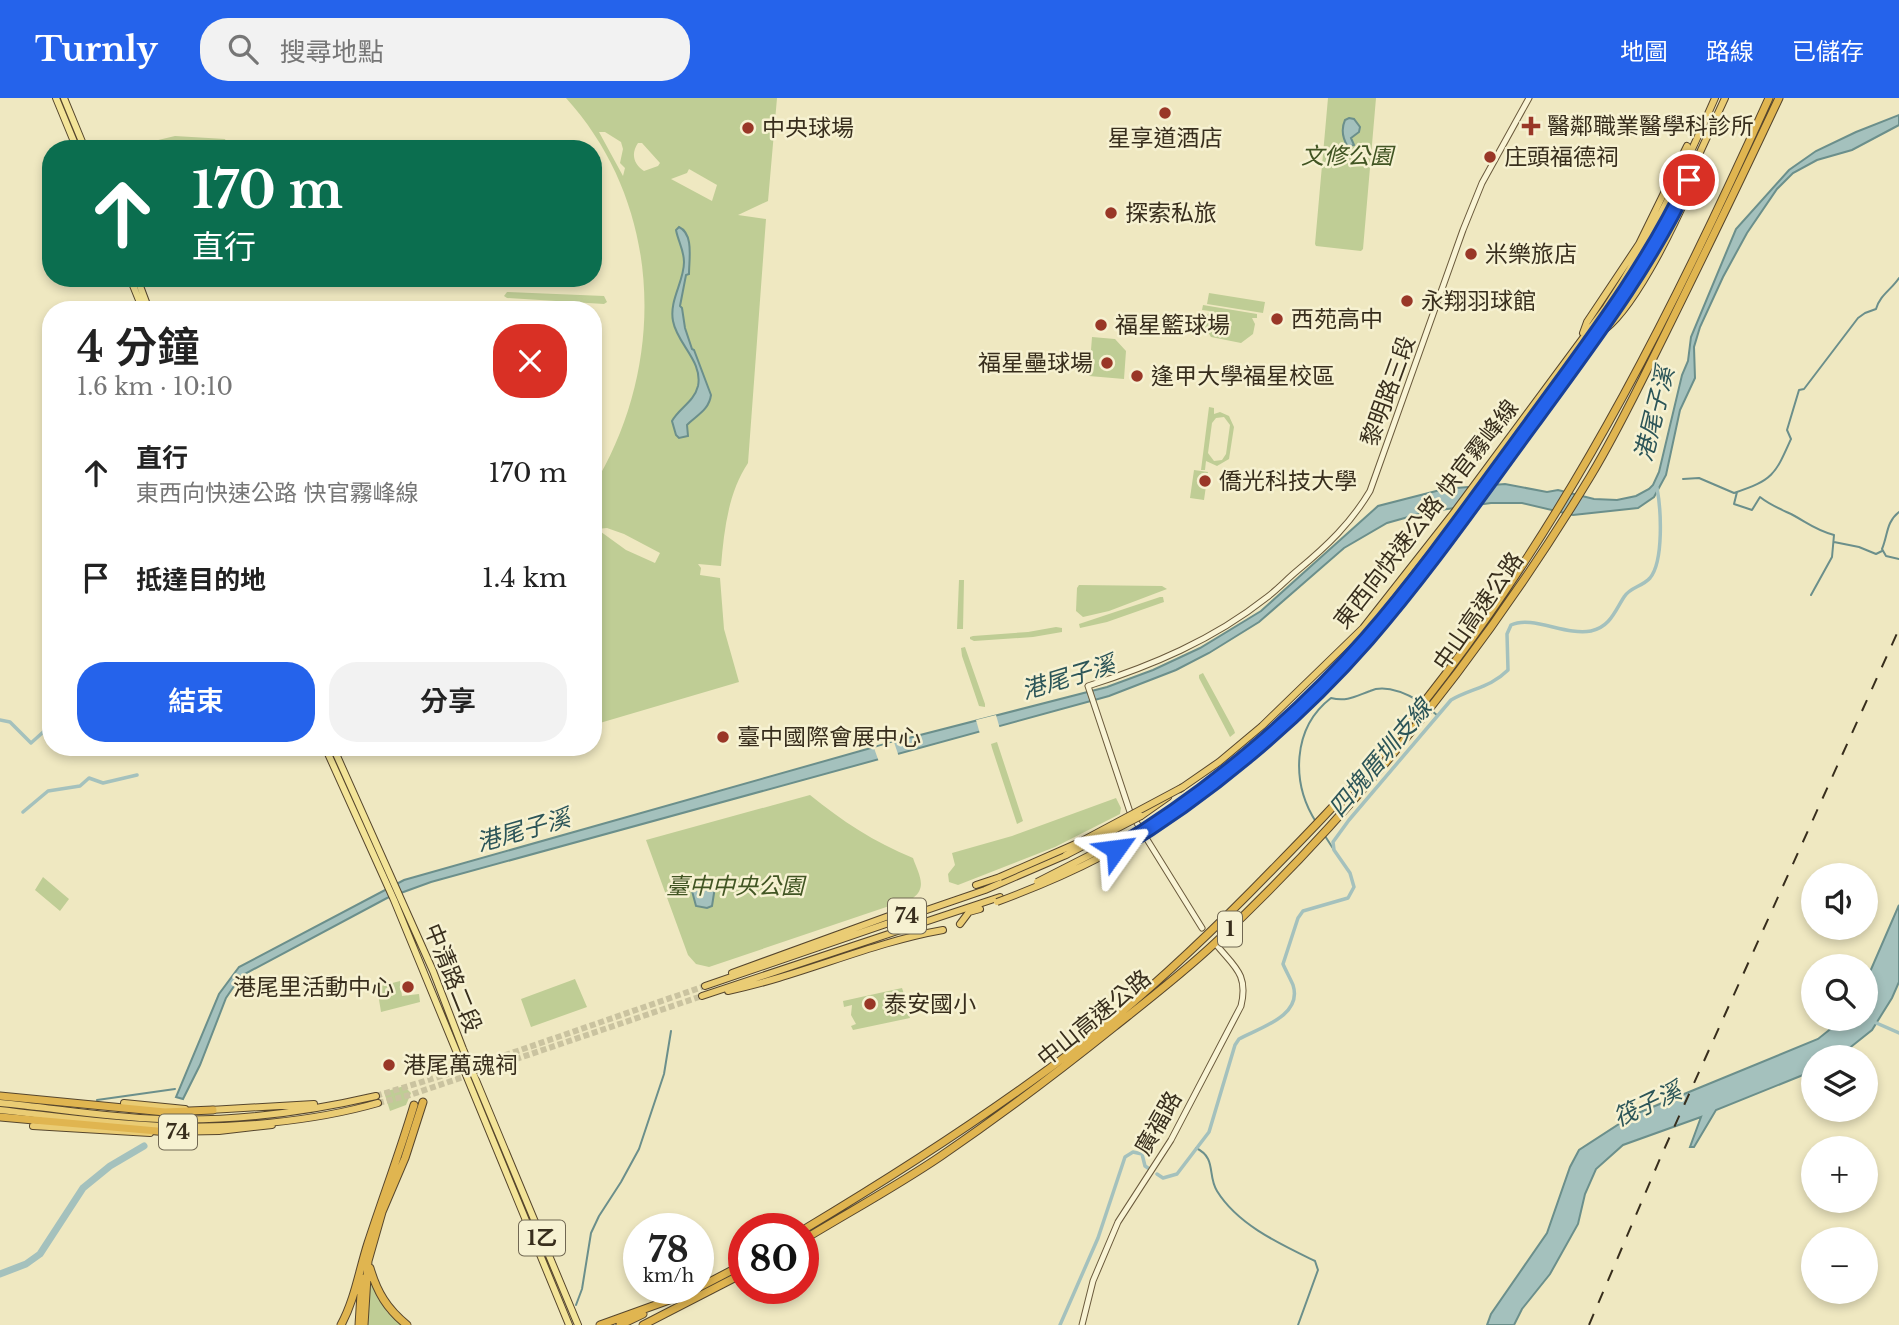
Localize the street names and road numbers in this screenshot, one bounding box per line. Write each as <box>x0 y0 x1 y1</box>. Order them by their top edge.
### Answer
street label: 黎明路三段 <box>1355 332 1421 450</box>
street label: 東西向快速公路 快官霧峰線 <box>1328 394 1524 634</box>
street label: 中山高速公路 <box>1427 546 1529 676</box>
road number: 74 <box>888 898 926 934</box>
road number: 1 <box>1218 912 1242 946</box>
street label: 中清路二段 <box>418 919 488 1037</box>
street label: 中山高速公路 <box>1032 964 1156 1072</box>
street label: 廣福路 <box>1129 1086 1187 1160</box>
road number: 74 <box>159 1114 197 1150</box>
road number: 1乙 <box>519 1220 565 1256</box>

